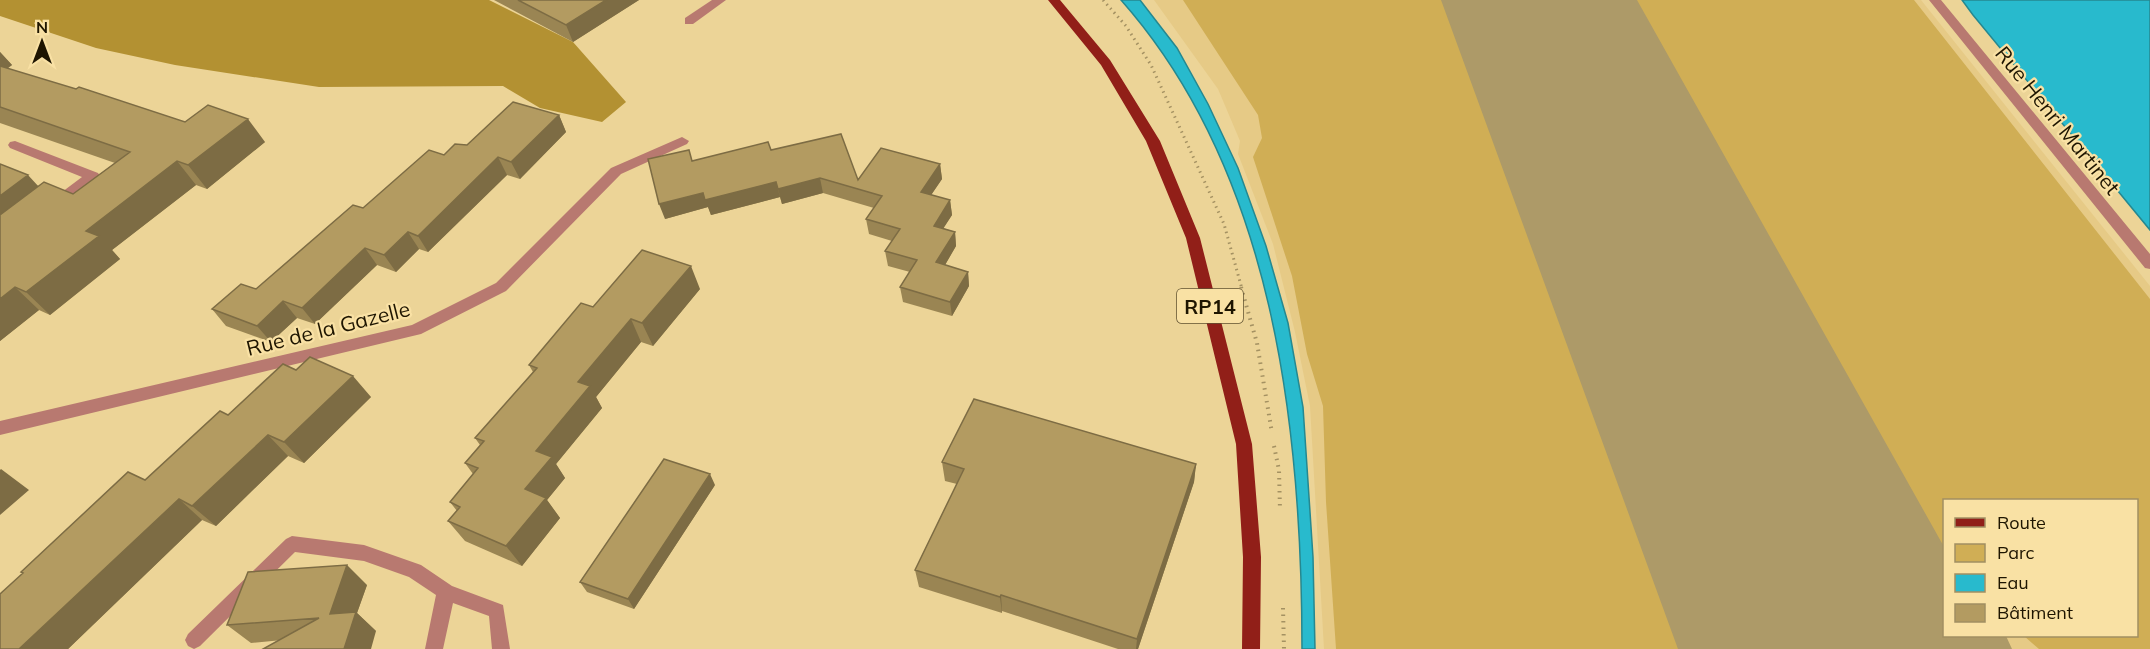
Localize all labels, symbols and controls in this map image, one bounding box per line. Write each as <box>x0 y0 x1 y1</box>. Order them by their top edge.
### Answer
north arrow <box>12 12 72 72</box>
text: N <box>36 17 48 37</box>
street label: Rue Henri Martinet <box>1990 40 2126 200</box>
road number: RP14 <box>1177 289 1243 323</box>
street label: Rue de la Gazelle <box>244 295 412 361</box>
legend <box>1943 499 2138 637</box>
text: Route <box>1997 511 2046 534</box>
text: Parc <box>1997 541 2035 564</box>
text: Eau <box>1997 571 2029 594</box>
text: Bâtiment <box>1997 601 2073 624</box>

